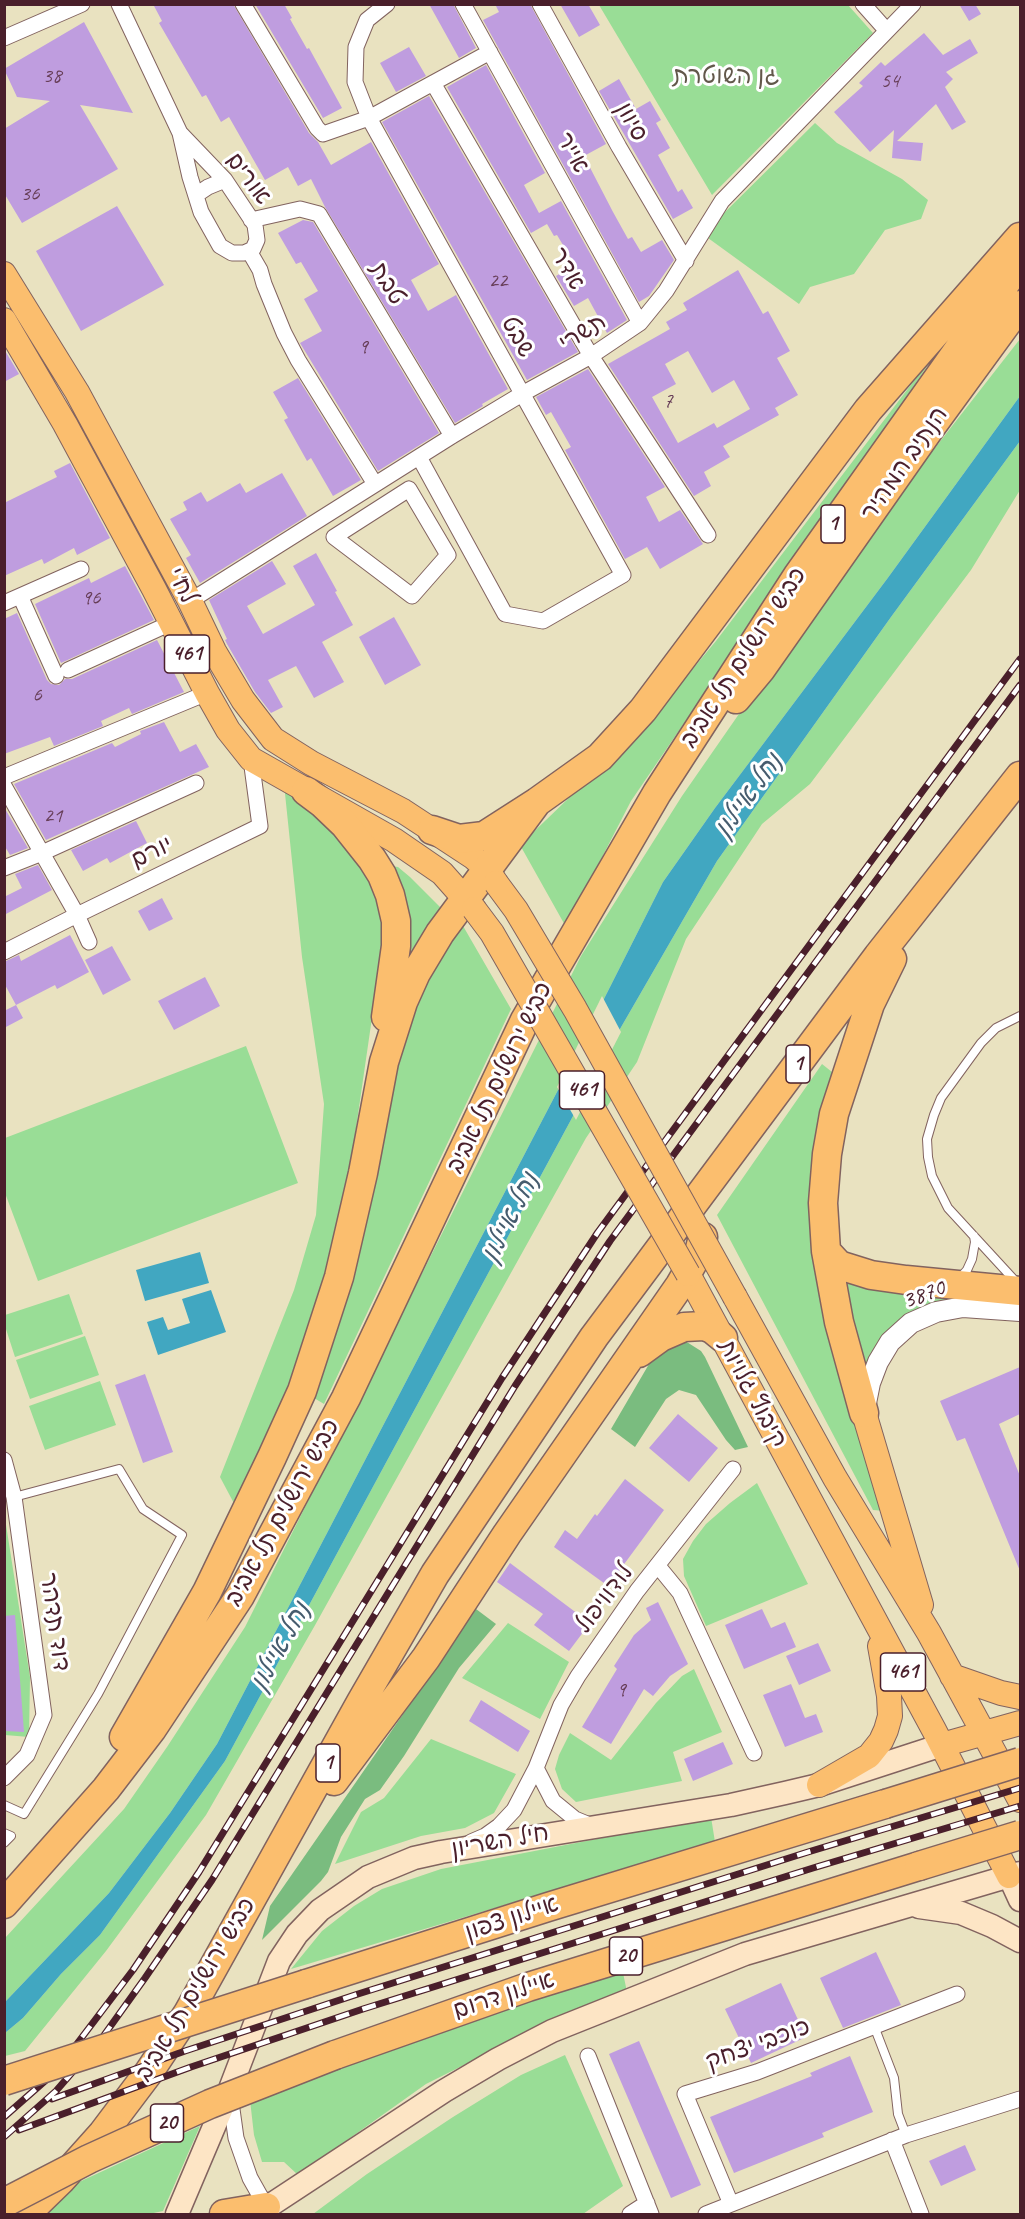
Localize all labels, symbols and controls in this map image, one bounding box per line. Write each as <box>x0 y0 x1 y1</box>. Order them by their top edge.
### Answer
house number: 38 <box>43 63 61 89</box>
park label: גן השוטרת <box>673 63 779 91</box>
house number: 54 <box>881 68 899 94</box>
street label: סיוון <box>609 97 653 147</box>
street label: אייר <box>549 128 595 178</box>
street label: אורים <box>219 147 277 211</box>
house number: 36 <box>21 181 39 207</box>
street label: אדר <box>543 243 591 295</box>
street label: טבת <box>363 257 411 311</box>
house number: 22 <box>489 268 507 294</box>
street label: תשרי <box>554 308 612 358</box>
street label: שבט <box>494 312 540 362</box>
house number: 9 <box>358 334 368 360</box>
house number: 7 <box>663 388 673 414</box>
street label: הנתיב המהיר <box>855 402 955 526</box>
road number: 1 <box>821 505 845 543</box>
street label: כביש ירושלים תל אביב <box>675 562 813 754</box>
street label: לח"י <box>160 563 202 609</box>
house number: 96 <box>82 585 100 611</box>
road number: 461 <box>164 635 210 673</box>
house number: 6 <box>32 682 42 708</box>
water label: נחל איילון <box>708 748 790 844</box>
house number: 21 <box>44 803 62 829</box>
street label: יורם <box>126 831 178 875</box>
street label: כביש ירושלים תל אביב <box>441 978 559 1178</box>
road number: 1 <box>786 1045 810 1083</box>
road number: 461 <box>560 1071 604 1109</box>
water label: נחל איילון <box>475 1168 547 1268</box>
street label: 3870 <box>899 1274 949 1316</box>
street label: קיבוץ גלויות <box>712 1335 792 1453</box>
street label: כביש ירושלים תל אביב <box>220 1415 346 1611</box>
street label: לודוויפול <box>570 1559 640 1639</box>
street label: דוד תדהר <box>33 1571 75 1673</box>
water label: נחל איילון <box>244 1598 318 1696</box>
road number: 461 <box>880 1653 926 1691</box>
house number: 9 <box>616 1677 626 1703</box>
road number: 1 <box>316 1744 340 1782</box>
street label: חיל השריון <box>449 1819 551 1865</box>
street label: איילון צפון <box>462 1890 562 1948</box>
street label: כביש ירושלים תל אביב <box>130 1893 262 2087</box>
road number: 20 <box>610 1937 642 1975</box>
street label: איילון דרום <box>450 1966 558 2026</box>
street label: כוכבי יצחק <box>702 2013 814 2077</box>
road number: 20 <box>150 2104 184 2142</box>

